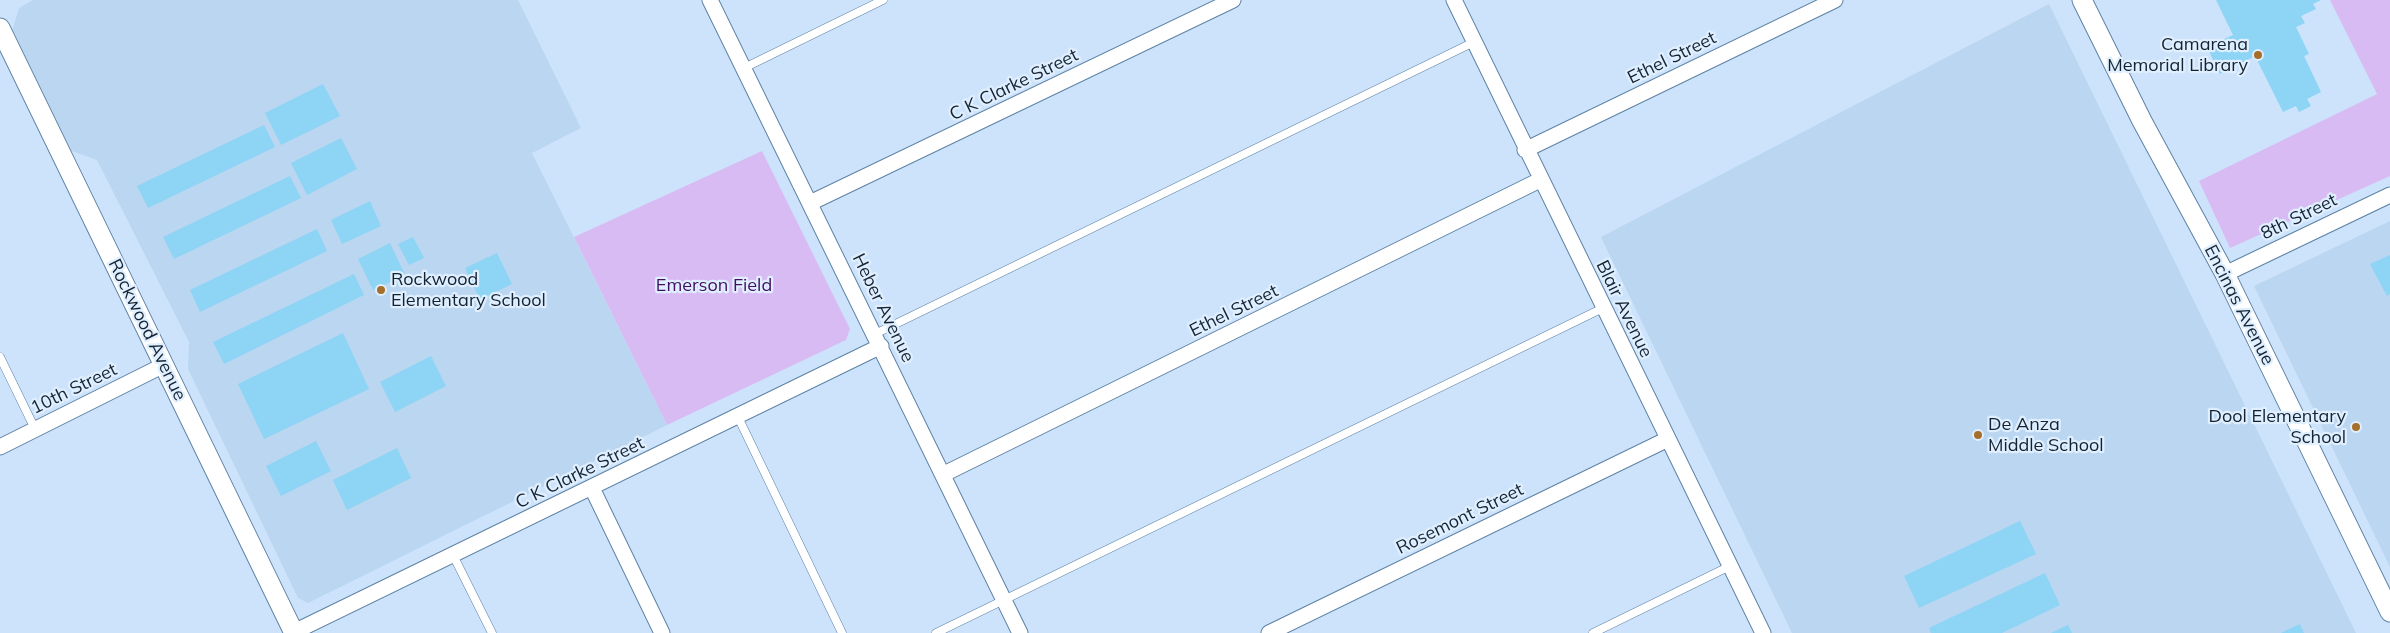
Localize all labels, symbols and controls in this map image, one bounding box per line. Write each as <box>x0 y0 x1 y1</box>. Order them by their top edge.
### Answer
street label: Ethel Street <box>1624 27 1720 89</box>
place label: Camarena Memorial Library <box>2107 34 2248 76</box>
street label: C K Clarke Street <box>946 45 1082 125</box>
marker: Camarena Memorial Library <box>2252 49 2264 61</box>
street label: 8th Street <box>2257 189 2341 245</box>
street label: Encinas Avenue <box>2199 241 2279 369</box>
street label: Heber Avenue <box>847 250 919 366</box>
street label: Rockwood Avenue <box>103 256 191 404</box>
street label: Blair Avenue <box>1591 257 1657 361</box>
place label: Rockwood Elementary School <box>391 269 546 312</box>
park label: Emerson Field <box>656 275 772 297</box>
street label: Ethel Street <box>1186 280 1282 342</box>
marker: Rockwood Elementary School <box>375 284 387 296</box>
street label: 10th Street <box>28 359 120 419</box>
place label: Dool Elementary School <box>2208 406 2346 448</box>
place label: De Anza Middle School <box>1988 414 2104 456</box>
marker: Dool Elementary School <box>2350 421 2362 433</box>
marker: De Anza Middle School <box>1972 429 1984 441</box>
street label: C K Clarke Street <box>512 433 648 513</box>
street label: Rosemont Street <box>1393 479 1527 559</box>

